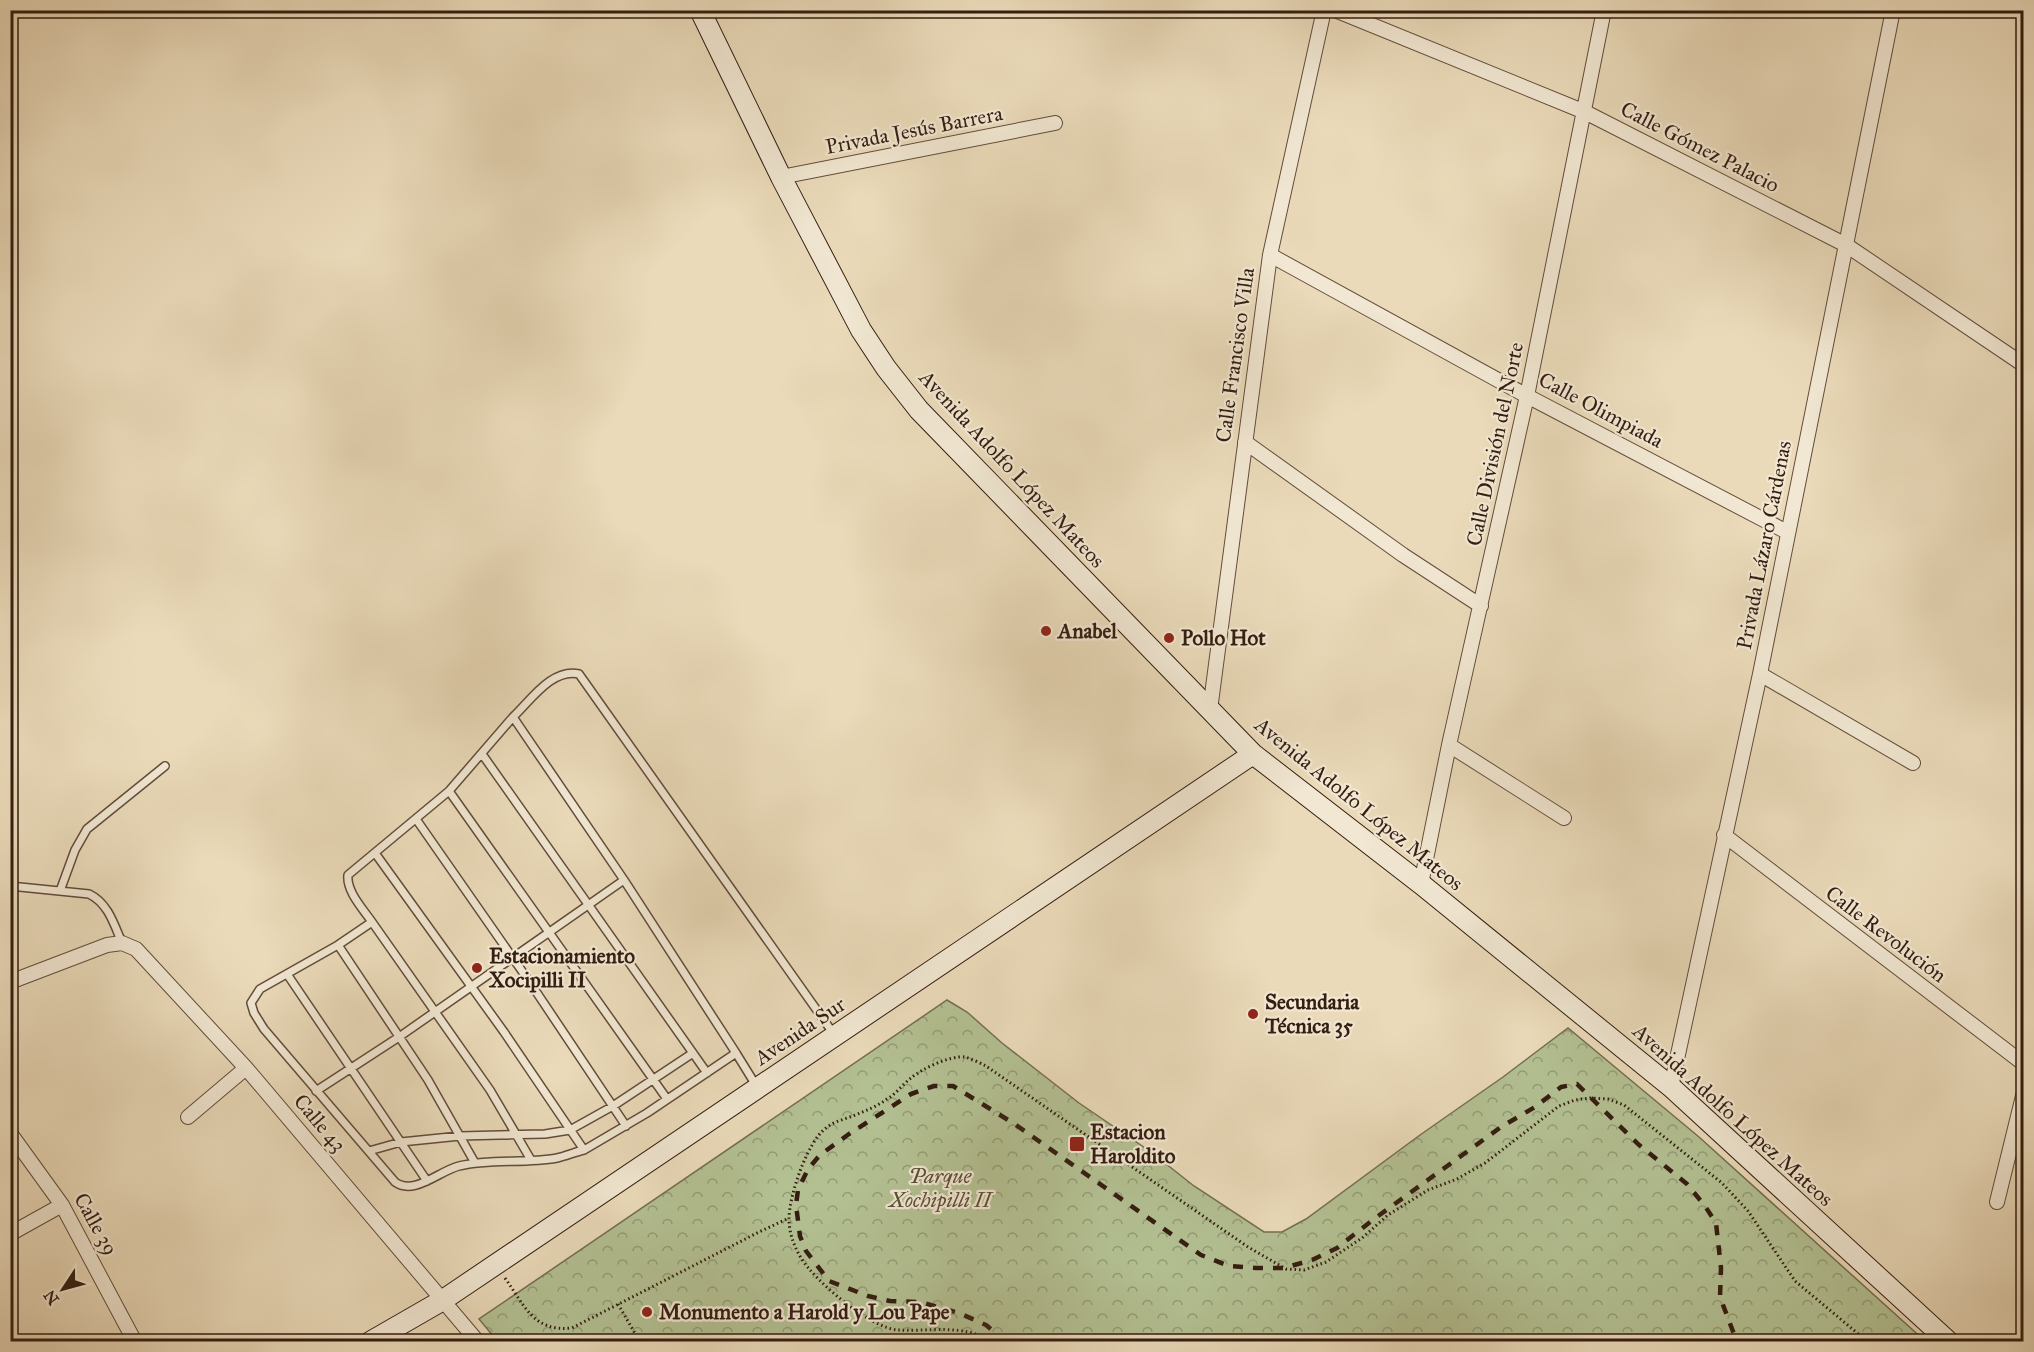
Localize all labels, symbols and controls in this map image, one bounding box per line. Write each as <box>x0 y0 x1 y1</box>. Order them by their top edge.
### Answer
street label: Calle Gómez Palacio <box>1616 96 1784 198</box>
street label: Privada Jesús Barrera <box>823 100 1005 160</box>
street label: Calle Francisco Villa <box>1210 266 1260 444</box>
street label: Calle División del Norte <box>1461 340 1529 548</box>
street label: Avenida Adolfo López Mateos <box>913 364 1110 573</box>
street label: Calle Olimpiada <box>1534 366 1668 454</box>
street label: Privada Lázaro Cárdenas <box>1731 438 1797 652</box>
place label: Anabel <box>1056 618 1118 644</box>
marker: Anabel <box>1039 624 1053 638</box>
place label: Pollo Hot <box>1181 625 1266 651</box>
marker: Pollo Hot <box>1162 631 1176 645</box>
street label: Avenida Adolfo López Mateos <box>1249 711 1469 896</box>
street label: Calle Revolución <box>1820 880 1952 988</box>
place label: Estacionamiento Xocipilli II <box>488 943 635 993</box>
marker: Estacionamiento Xocipilli II <box>470 961 484 975</box>
place label: Secundaria Técnica 35 <box>1264 989 1360 1039</box>
street label: Avenida Sur <box>749 991 850 1071</box>
marker: Secundaria Técnica 35 <box>1246 1007 1260 1021</box>
street label: Avenida Adolfo López Mateos <box>1627 1017 1839 1212</box>
street label: Calle 43 <box>288 1089 352 1157</box>
place label: Estacion Haroldito <box>1090 1119 1176 1169</box>
marker: Estacion Haroldito <box>1068 1135 1086 1153</box>
park label: Parque Xochipilli II <box>887 1163 995 1213</box>
street label: Calle 39 <box>68 1188 124 1260</box>
north arrow <box>33 1259 93 1319</box>
text: N <box>39 1286 63 1309</box>
place label: Monumento a Harold y Lou Pape <box>659 1299 950 1325</box>
marker: Monumento a Harold y Lou Pape <box>640 1305 654 1319</box>

